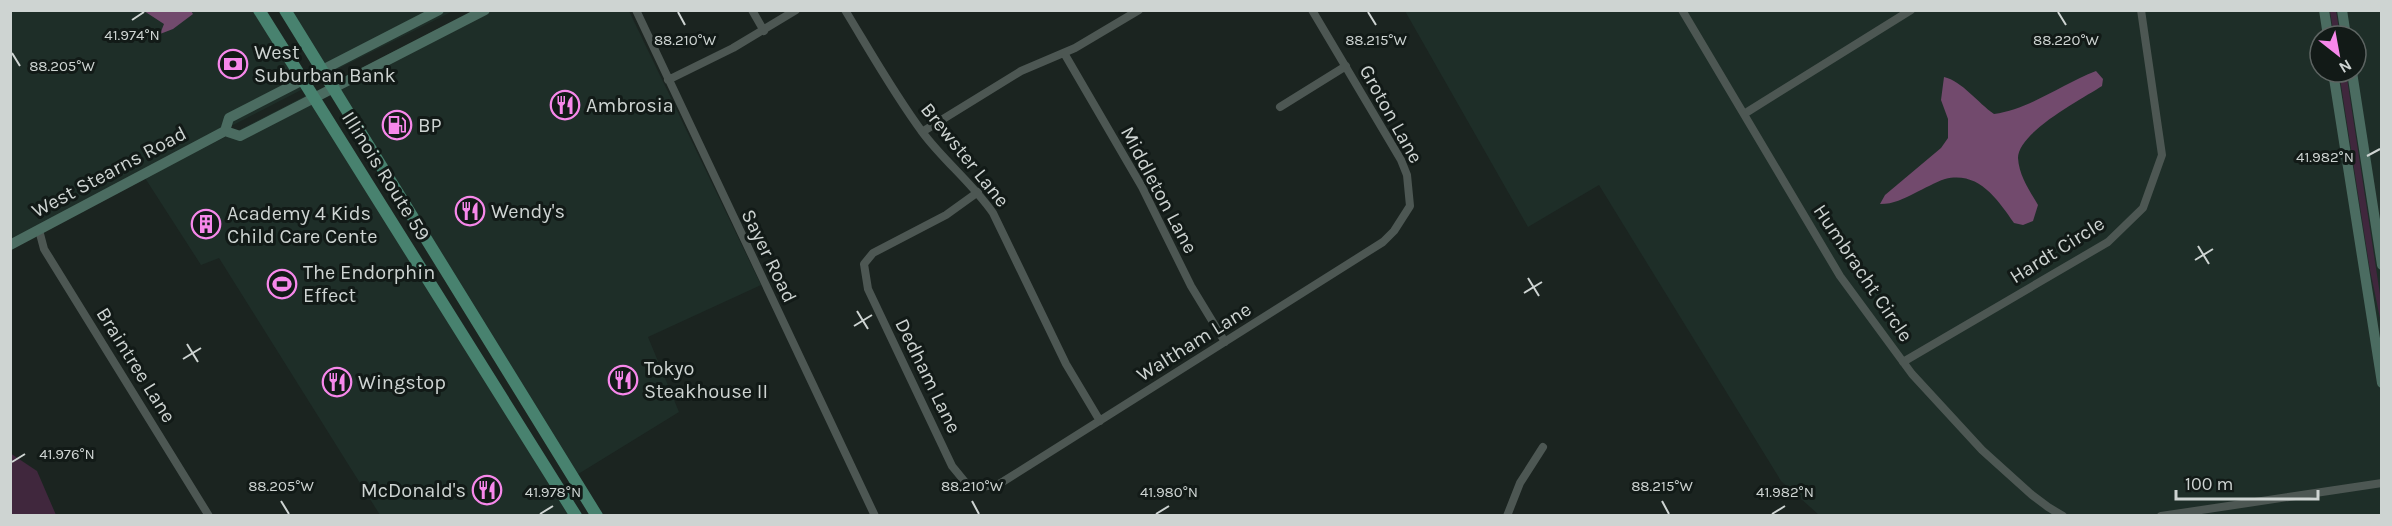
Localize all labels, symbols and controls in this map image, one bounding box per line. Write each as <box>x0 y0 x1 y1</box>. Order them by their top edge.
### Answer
north arrow <box>2308 24 2368 84</box>
text: 41.974°N <box>104 26 160 44</box>
text: 88.210°W <box>654 31 717 49</box>
text: 88.215°W <box>1345 31 1407 49</box>
text: 88.220°W <box>2033 31 2100 49</box>
place label: West Suburban Bank <box>254 41 396 87</box>
bank icon: West Suburban Bank <box>217 48 249 80</box>
text: N <box>2336 55 2355 78</box>
text: 88.205°W <box>29 57 95 75</box>
street label: Groton Lane <box>1355 61 1427 167</box>
restaurant icon: Ambrosia <box>549 89 581 121</box>
place label: Ambrosia <box>586 94 674 117</box>
street label: Brewster Lane <box>916 98 1014 212</box>
street label: Illinois Route 59 <box>337 107 435 245</box>
fuel station icon: BP <box>381 109 413 141</box>
place label: BP <box>418 114 442 137</box>
street label: West Stearns Road <box>28 122 190 222</box>
street label: Middleton Lane <box>1116 123 1202 257</box>
text: 41.982°N <box>2296 148 2354 166</box>
restaurant icon: Wendy's <box>454 195 486 227</box>
place label: Wendy's <box>491 200 565 223</box>
street label: Humbracht Circle <box>1809 200 1917 346</box>
place label: Academy 4 Kids Child Care Cente <box>227 202 377 248</box>
street label: Sayer Road <box>737 206 801 306</box>
building icon: Academy 4 Kids Child Care Cente <box>190 208 222 240</box>
street label: Hardt Circle <box>2005 212 2109 288</box>
place label: The Endorphin Effect <box>303 261 435 307</box>
sports icon: The Endorphin Effect <box>266 268 298 300</box>
street label: Waltham Lane <box>1133 298 1255 386</box>
street label: Braintree Lane <box>91 303 181 427</box>
street label: Dedham Lane <box>890 315 966 437</box>
place label: Tokyo Steakhouse II <box>644 357 768 403</box>
restaurant icon: Tokyo Steakhouse II <box>607 364 639 396</box>
restaurant icon: Wingstop <box>321 366 353 398</box>
place label: Wingstop <box>358 371 446 394</box>
text: 41.976°N <box>39 445 95 463</box>
scale bar <box>2176 463 2318 501</box>
text: 100 m <box>2185 473 2233 495</box>
restaurant icon: McDonald's <box>471 474 503 506</box>
text: 88.205°W <box>248 477 314 495</box>
text: 88.210°W <box>941 477 1004 495</box>
text: 88.215°W <box>1631 477 1693 495</box>
place label: McDonald's <box>361 479 466 502</box>
text: 41.978°N <box>525 483 581 501</box>
text: 41.980°N <box>1140 483 1198 501</box>
text: 41.982°N <box>1756 483 1814 501</box>

